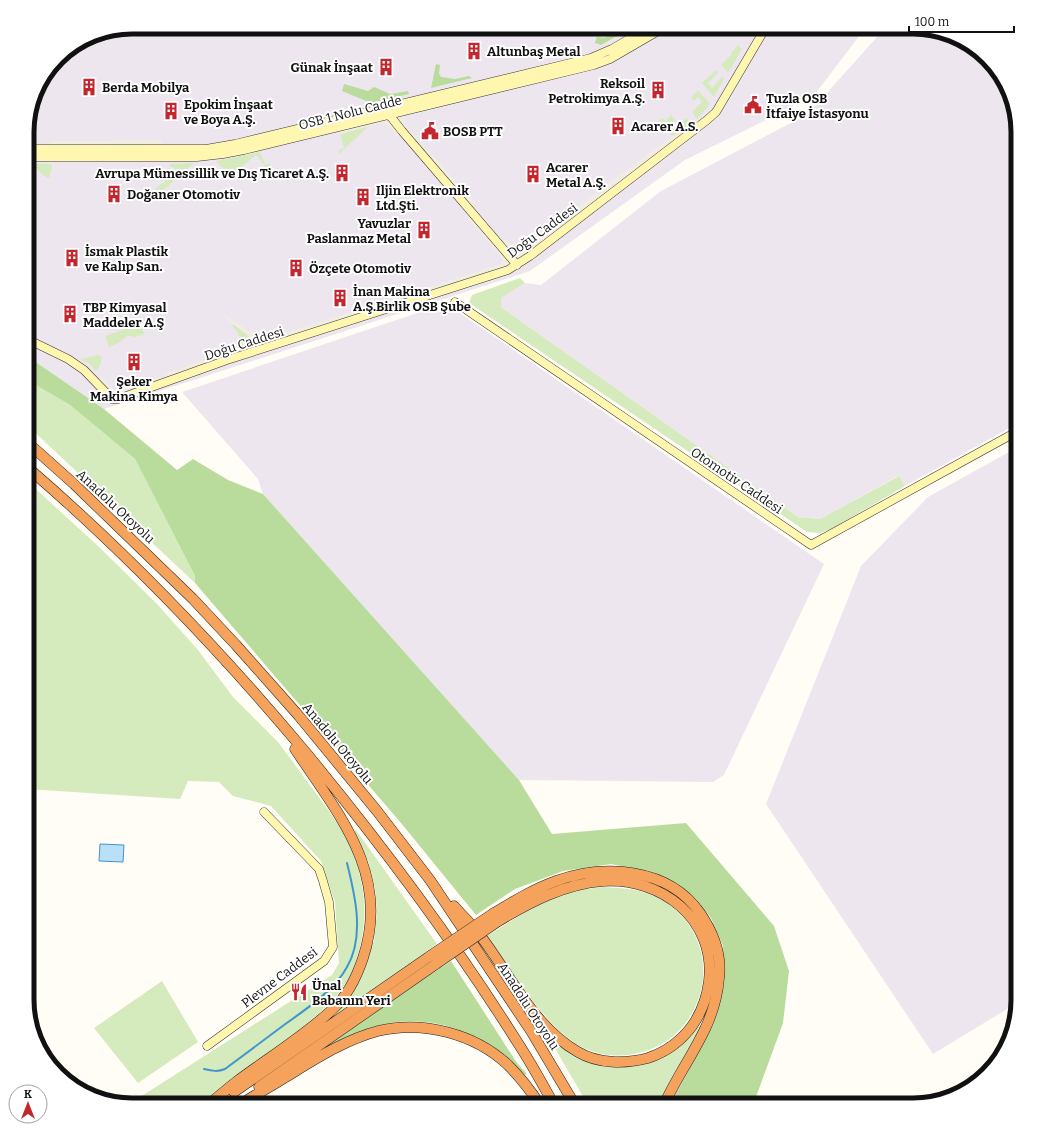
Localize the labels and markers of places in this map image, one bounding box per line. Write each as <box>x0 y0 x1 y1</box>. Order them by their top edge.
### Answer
building icon: Altunbaş Metal <box>464 41 484 61</box>
place label: Altunbaş Metal <box>487 44 581 59</box>
building icon: Günak İnşaat <box>376 57 396 77</box>
place label: Günak İnşaat <box>290 60 373 75</box>
place label: Reksoil Petrokimya A.Ş. <box>548 76 645 106</box>
building icon: Berda Mobilya <box>79 77 99 97</box>
place label: Berda Mobilya <box>102 80 190 95</box>
building icon: Reksoil Petrokimya A.Ş. <box>648 80 668 100</box>
place label: Tuzla OSB İtfaiye İstasyonu <box>766 91 869 121</box>
public building icon: Tuzla OSB İtfaiye İstasyonu <box>743 95 763 115</box>
place label: Epokim İnşaat ve Boya A.Ş. <box>183 97 273 127</box>
building icon: Epokim İnşaat ve Boya A.Ş. <box>161 101 181 121</box>
building icon: Acarer A.S. <box>608 116 628 136</box>
place label: Acarer A.S. <box>631 119 698 134</box>
public building icon: BOSB PTT <box>420 121 440 141</box>
place label: BOSB PTT <box>443 124 503 139</box>
place label: Acarer Metal A.Ş. <box>546 160 606 190</box>
building icon: Avrupa Mümessillik ve Dış Ticaret A.Ş. <box>332 163 352 183</box>
building icon: Acarer Metal A.Ş. <box>523 164 543 184</box>
place label: Avrupa Mümessillik ve Dış Ticaret A.Ş. <box>95 166 329 181</box>
place label: Iljin Elektronik Ltd.Şti. <box>376 183 469 213</box>
building icon: Doğaner Otomotiv <box>104 184 124 204</box>
place label: Doğaner Otomotiv <box>127 187 241 202</box>
building icon: Iljin Elektronik Ltd.Şti. <box>353 187 373 207</box>
place label: Yavuzlar Paslanmaz Metal <box>307 216 411 246</box>
building icon: Yavuzlar Paslanmaz Metal <box>414 220 434 240</box>
place label: İsmak Plastik ve Kalıp San. <box>84 244 168 274</box>
building icon: İsmak Plastik ve Kalıp San. <box>62 248 82 268</box>
building icon: Özçete Otomotiv <box>286 258 306 278</box>
place label: Özçete Otomotiv <box>309 261 412 276</box>
place label: İnan Makina A.Ş.Birlik OSB Şube <box>353 284 471 314</box>
building icon: İnan Makina A.Ş.Birlik OSB Şube <box>330 288 350 308</box>
place label: TBP Kimyasal Maddeler A.Ş <box>83 300 166 330</box>
building icon: TBP Kimyasal Maddeler A.Ş <box>60 304 80 324</box>
building icon: Şeker Makina Kimya <box>124 352 144 372</box>
place label: Şeker Makina Kimya <box>90 374 179 404</box>
place label: Ünal Babanın Yeri <box>312 978 391 1008</box>
restaurant icon: Ünal Babanın Yeri <box>289 982 309 1002</box>

